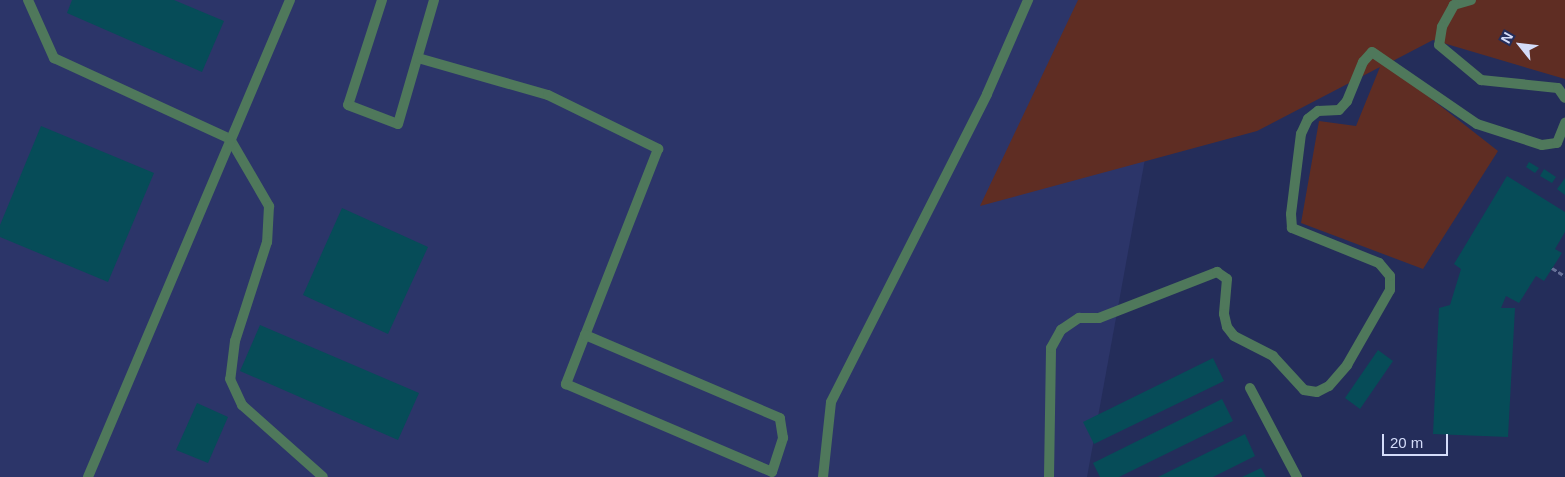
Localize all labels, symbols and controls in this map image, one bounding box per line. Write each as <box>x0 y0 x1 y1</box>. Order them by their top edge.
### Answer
north arrow <box>1495 20 1545 70</box>
text: N <box>1497 29 1516 46</box>
scale bar <box>1385 424 1451 456</box>
text: 20 m <box>1390 434 1423 451</box>

